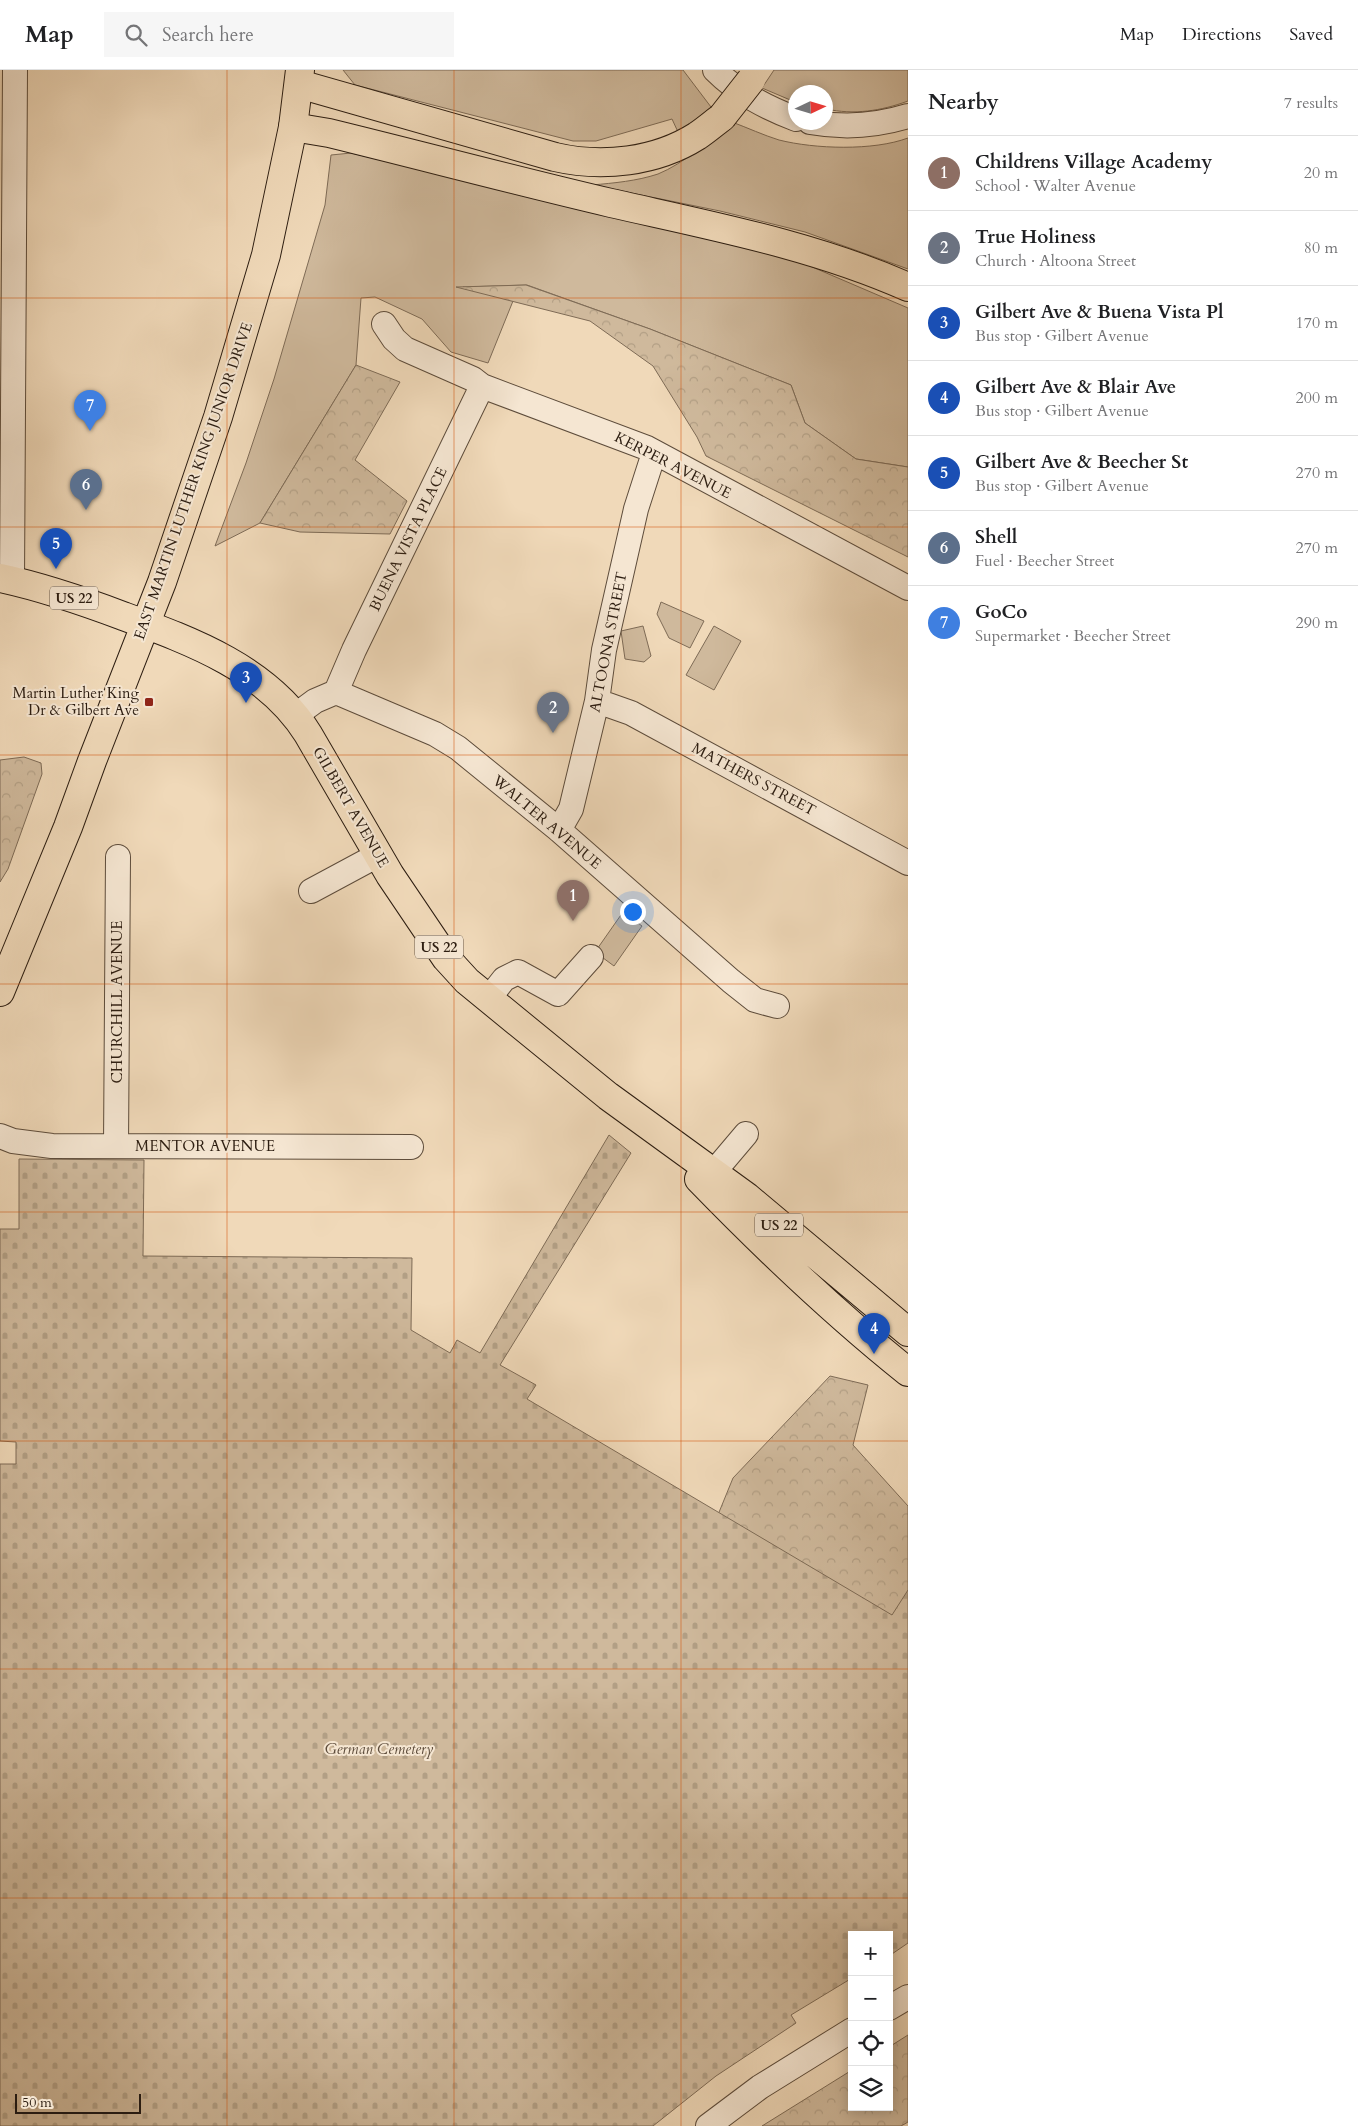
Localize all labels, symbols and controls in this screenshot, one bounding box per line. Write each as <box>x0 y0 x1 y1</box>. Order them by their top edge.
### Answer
search box <box>104 12 454 57</box>
text: Map <box>25 18 74 51</box>
icon: search <box>122 21 150 49</box>
text: Search here <box>162 22 254 48</box>
text: Map <box>1120 22 1154 47</box>
text: Directions <box>1182 22 1261 47</box>
text: Saved <box>1289 22 1333 47</box>
north arrow <box>788 85 833 130</box>
text: Nearby <box>928 88 999 117</box>
text: 7 results <box>1284 92 1338 114</box>
text: Childrens Village Academy <box>975 149 1212 175</box>
text: 1 <box>940 162 948 184</box>
text: 20 m <box>1304 162 1338 184</box>
text: School · Walter Avenue <box>975 175 1136 197</box>
text: True Holiness <box>975 224 1096 250</box>
text: 2 <box>940 237 948 259</box>
text: 80 m <box>1304 237 1338 259</box>
text: Church · Altoona Street <box>975 250 1136 272</box>
text: Gilbert Ave & Buena Vista Pl <box>975 299 1224 325</box>
text: 3 <box>940 312 948 334</box>
text: 170 m <box>1296 312 1338 334</box>
street label: EAST MARTIN LUTHER KING JUNIOR DRIVE <box>129 319 257 643</box>
text: Bus stop · Gilbert Avenue <box>975 325 1149 347</box>
text: Gilbert Ave & Blair Ave <box>975 374 1176 400</box>
text: 4 <box>940 387 948 409</box>
text: 200 m <box>1296 387 1338 409</box>
pin: 7 <box>74 390 106 431</box>
text: Bus stop · Gilbert Avenue <box>975 400 1149 422</box>
street label: KERPER AVENUE <box>611 427 735 503</box>
text: Gilbert Ave & Beecher St <box>975 449 1188 475</box>
text: 5 <box>940 462 948 484</box>
text: 270 m <box>1296 462 1338 484</box>
street label: BUENA VISTA PLACE <box>364 464 452 614</box>
pin: 6 <box>70 469 102 510</box>
text: Bus stop · Gilbert Avenue <box>975 475 1149 497</box>
text: Shell <box>975 524 1017 550</box>
pin: 5 <box>40 528 72 569</box>
text: 6 <box>940 537 948 559</box>
text: 270 m <box>1296 537 1338 559</box>
text: Fuel · Beecher Street <box>975 550 1114 572</box>
street label: ALTOONA STREET <box>585 570 631 714</box>
road number: US 22 <box>50 586 98 610</box>
text: GoCo <box>975 599 1027 625</box>
text: 7 <box>940 612 948 634</box>
text: 290 m <box>1296 612 1338 634</box>
text: Supermarket · Beecher Street <box>975 625 1171 647</box>
pin: 3 <box>230 662 262 703</box>
place label: Martin Luther King Dr & Gilbert Ave <box>13 683 140 720</box>
pin: 2 <box>537 692 569 733</box>
marker: Martin Luther King Dr & Gilbert Ave <box>143 696 155 708</box>
street label: MATHERS STREET <box>688 738 820 820</box>
street label: GILBERT AVENUE <box>308 743 394 871</box>
street label: WALTER AVENUE <box>488 770 606 873</box>
pin: 1 <box>557 880 589 921</box>
your location <box>620 899 646 925</box>
street label: CHURCHILL AVENUE <box>107 920 127 1084</box>
road number: US 22 <box>415 936 463 959</box>
street label: MENTOR AVENUE <box>135 1136 275 1156</box>
road number: US 22 <box>755 1214 803 1236</box>
pin: 4 <box>858 1313 890 1354</box>
park label: German Cemetery <box>325 1739 434 1759</box>
map controls <box>848 1931 893 2111</box>
button: + <box>848 1931 893 1976</box>
button: − <box>848 1976 893 2021</box>
button: locate <box>848 2021 893 2066</box>
button: layers <box>848 2066 893 2111</box>
scale bar <box>15 2091 141 2114</box>
text: 50 m <box>22 2093 52 2112</box>

